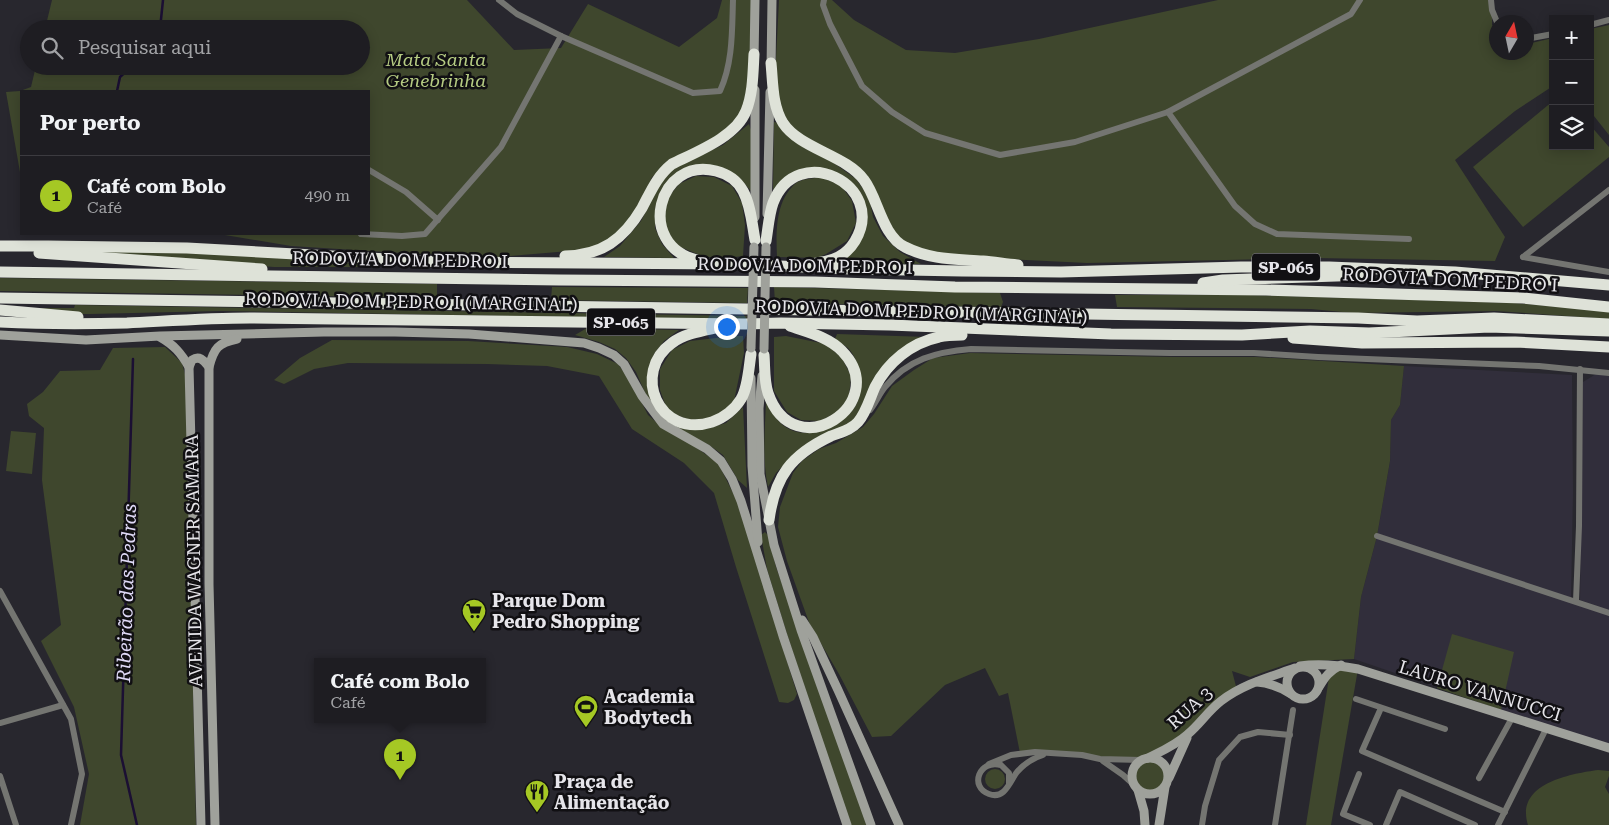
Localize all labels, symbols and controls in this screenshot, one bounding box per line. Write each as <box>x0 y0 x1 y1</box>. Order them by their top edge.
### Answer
north arrow <box>1489 15 1534 60</box>
map controls <box>1549 15 1594 150</box>
button: + <box>1549 15 1594 60</box>
search box <box>20 20 370 75</box>
icon: search <box>38 34 66 62</box>
text: Pesquisar aqui <box>78 36 211 59</box>
park label: Mata Santa Genebrinha <box>385 49 486 91</box>
button: − <box>1549 60 1594 105</box>
button: layers <box>1549 105 1594 150</box>
text: Por perto <box>40 111 141 135</box>
text: Café com Bolo <box>87 175 226 198</box>
text: 1 <box>52 186 60 205</box>
text: 490 m <box>304 186 350 205</box>
text: Café <box>87 198 122 217</box>
street label: RODOVIA DOM PEDRO I <box>292 247 508 272</box>
street label: RODOVIA DOM PEDRO I <box>697 253 913 278</box>
road number: SP-065 <box>1252 253 1320 280</box>
street label: RODOVIA DOM PEDRO I <box>1342 263 1558 296</box>
street label: RODOVIA DOM PEDRO I (MARGINAL) <box>244 288 578 315</box>
street label: RODOVIA DOM PEDRO I (MARGINAL) <box>754 295 1088 328</box>
road number: SP-065 <box>587 308 655 336</box>
your location <box>714 314 740 340</box>
street label: AVENIDA WAGNER SAMARA <box>181 434 206 688</box>
water label: Ribeirão das Pedras <box>112 503 141 684</box>
place label: Parque Dom Pedro Shopping <box>492 590 640 632</box>
supermarket icon: Parque Dom Pedro Shopping <box>461 598 487 632</box>
street label: LAURO VANNUCCI <box>1396 656 1564 725</box>
popup <box>314 658 486 723</box>
text: Café com Bolo <box>330 670 470 693</box>
street label: RUA 3 <box>1163 682 1216 733</box>
place label: Academia Bodytech <box>604 686 695 728</box>
text: Café <box>330 693 366 712</box>
sports icon: Academia Bodytech <box>573 694 599 728</box>
pin: 1 <box>384 739 416 780</box>
place label: Praça de Alimentação <box>554 771 670 813</box>
restaurant icon: Praça de Alimentação <box>524 779 550 813</box>

